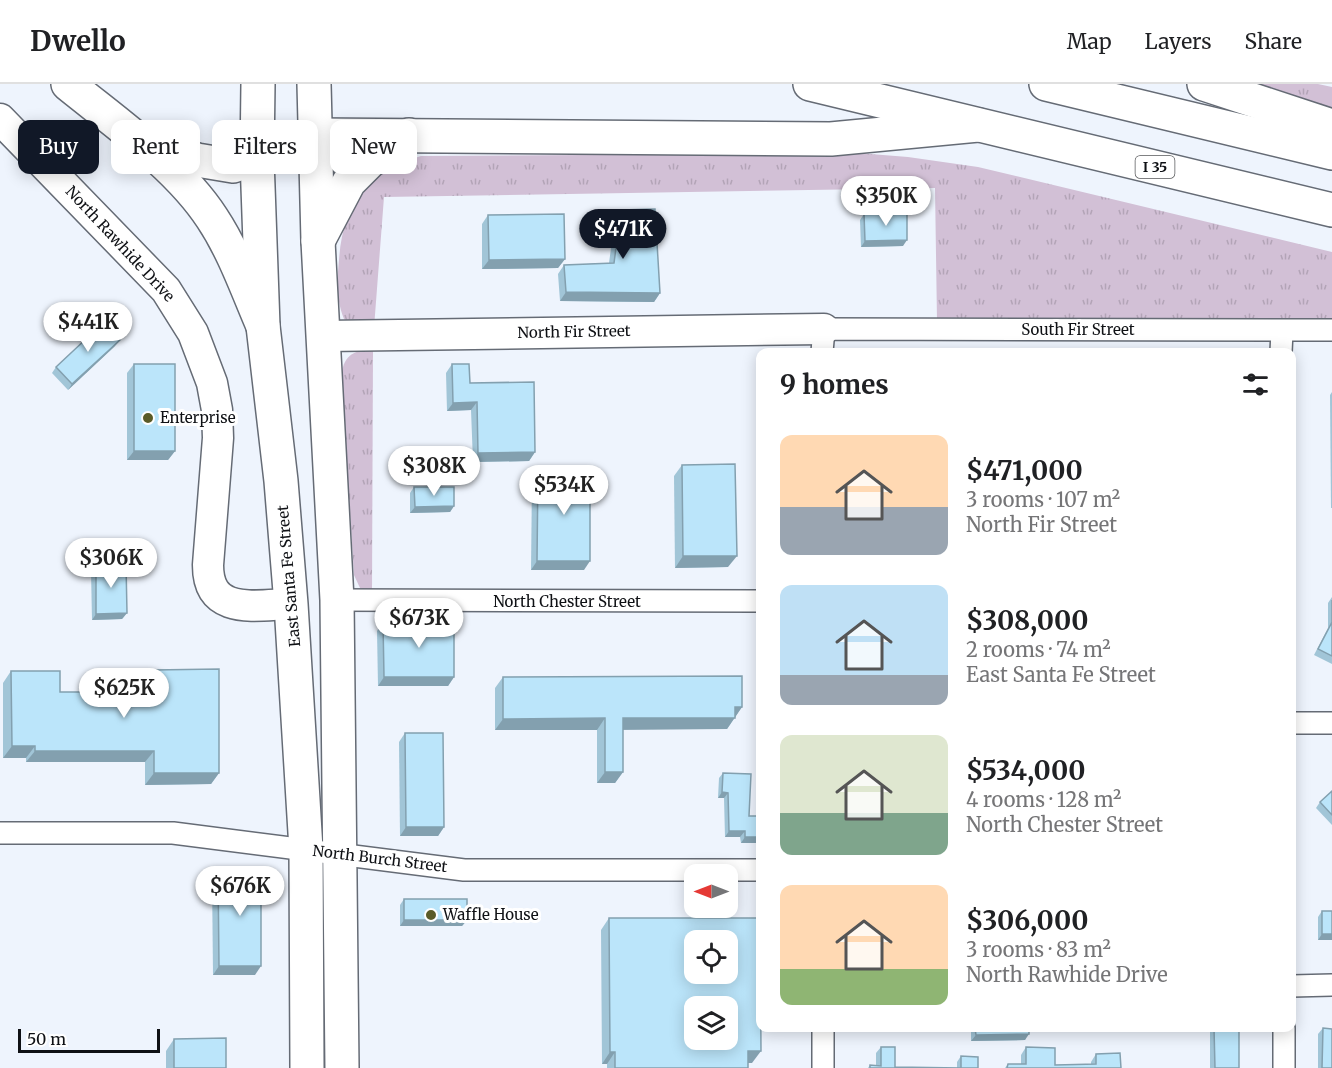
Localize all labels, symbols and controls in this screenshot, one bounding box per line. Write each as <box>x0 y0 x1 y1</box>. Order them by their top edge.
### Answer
text: Dwello <box>30 23 126 59</box>
text: Map <box>1067 28 1112 55</box>
text: Layers <box>1145 28 1212 55</box>
text: Share <box>1245 28 1302 55</box>
chip: Buy <box>18 120 99 174</box>
chip: Rent <box>111 120 200 174</box>
chip: Filters <box>212 120 318 174</box>
chip: New <box>330 120 417 174</box>
road number: I 35 <box>1136 156 1174 178</box>
pin: $350K <box>844 176 928 227</box>
street label: North Rawhide Drive <box>62 182 179 306</box>
text: $350K <box>855 183 917 208</box>
pin: $471K <box>581 209 665 260</box>
text: $471K <box>593 216 653 241</box>
pin: $441K <box>46 302 130 353</box>
text: $441K <box>57 309 119 334</box>
street label: South Fir Street <box>1021 320 1135 339</box>
street label: North Fir Street <box>517 321 631 342</box>
text: 9 homes <box>780 368 889 401</box>
icon: filters <box>1239 368 1272 401</box>
place label: Enterprise <box>160 408 236 427</box>
marker: Enterprise <box>141 411 155 425</box>
pin: $308K <box>392 446 476 497</box>
text: $308K <box>402 453 466 478</box>
text: $471,000 <box>966 454 1083 487</box>
icon: home <box>828 459 900 531</box>
pin: $534K <box>522 465 606 516</box>
text: $534K <box>533 472 595 497</box>
text: 3 rooms · 107 m² <box>966 487 1120 512</box>
street label: East Santa Fe Street <box>273 504 304 648</box>
text: North Fir Street <box>966 512 1117 537</box>
pin: $306K <box>69 538 153 589</box>
text: $306K <box>79 545 143 570</box>
street label: North Chester Street <box>493 592 641 611</box>
pin: $673K <box>377 598 461 649</box>
text: $308,000 <box>966 604 1089 637</box>
text: $673K <box>388 605 450 630</box>
icon: home <box>828 609 900 681</box>
text: 2 rooms · 74 m² <box>966 637 1111 662</box>
text: East Santa Fe Street <box>966 662 1156 687</box>
pin: $625K <box>82 668 166 719</box>
text: $625K <box>93 675 155 700</box>
text: $534,000 <box>966 754 1085 787</box>
icon: home <box>828 759 900 831</box>
text: 4 rooms · 128 m² <box>966 787 1121 812</box>
text: North Chester Street <box>966 812 1163 837</box>
street label: North Burch Street <box>312 841 449 876</box>
north arrow <box>684 864 738 918</box>
map controls <box>684 864 738 1050</box>
pin: $676K <box>198 866 282 917</box>
text: $676K <box>209 873 271 898</box>
text: $306,000 <box>966 904 1089 937</box>
place label: Waffle House <box>442 905 539 924</box>
marker: Waffle House <box>424 908 438 922</box>
icon: home <box>828 909 900 981</box>
button: locate <box>684 930 738 984</box>
text: 3 rooms · 83 m² <box>966 937 1111 962</box>
text: North Rawhide Drive <box>966 962 1168 987</box>
button: layers <box>684 996 738 1050</box>
scale bar <box>18 1026 160 1054</box>
text: 50 m <box>27 1029 66 1049</box>

